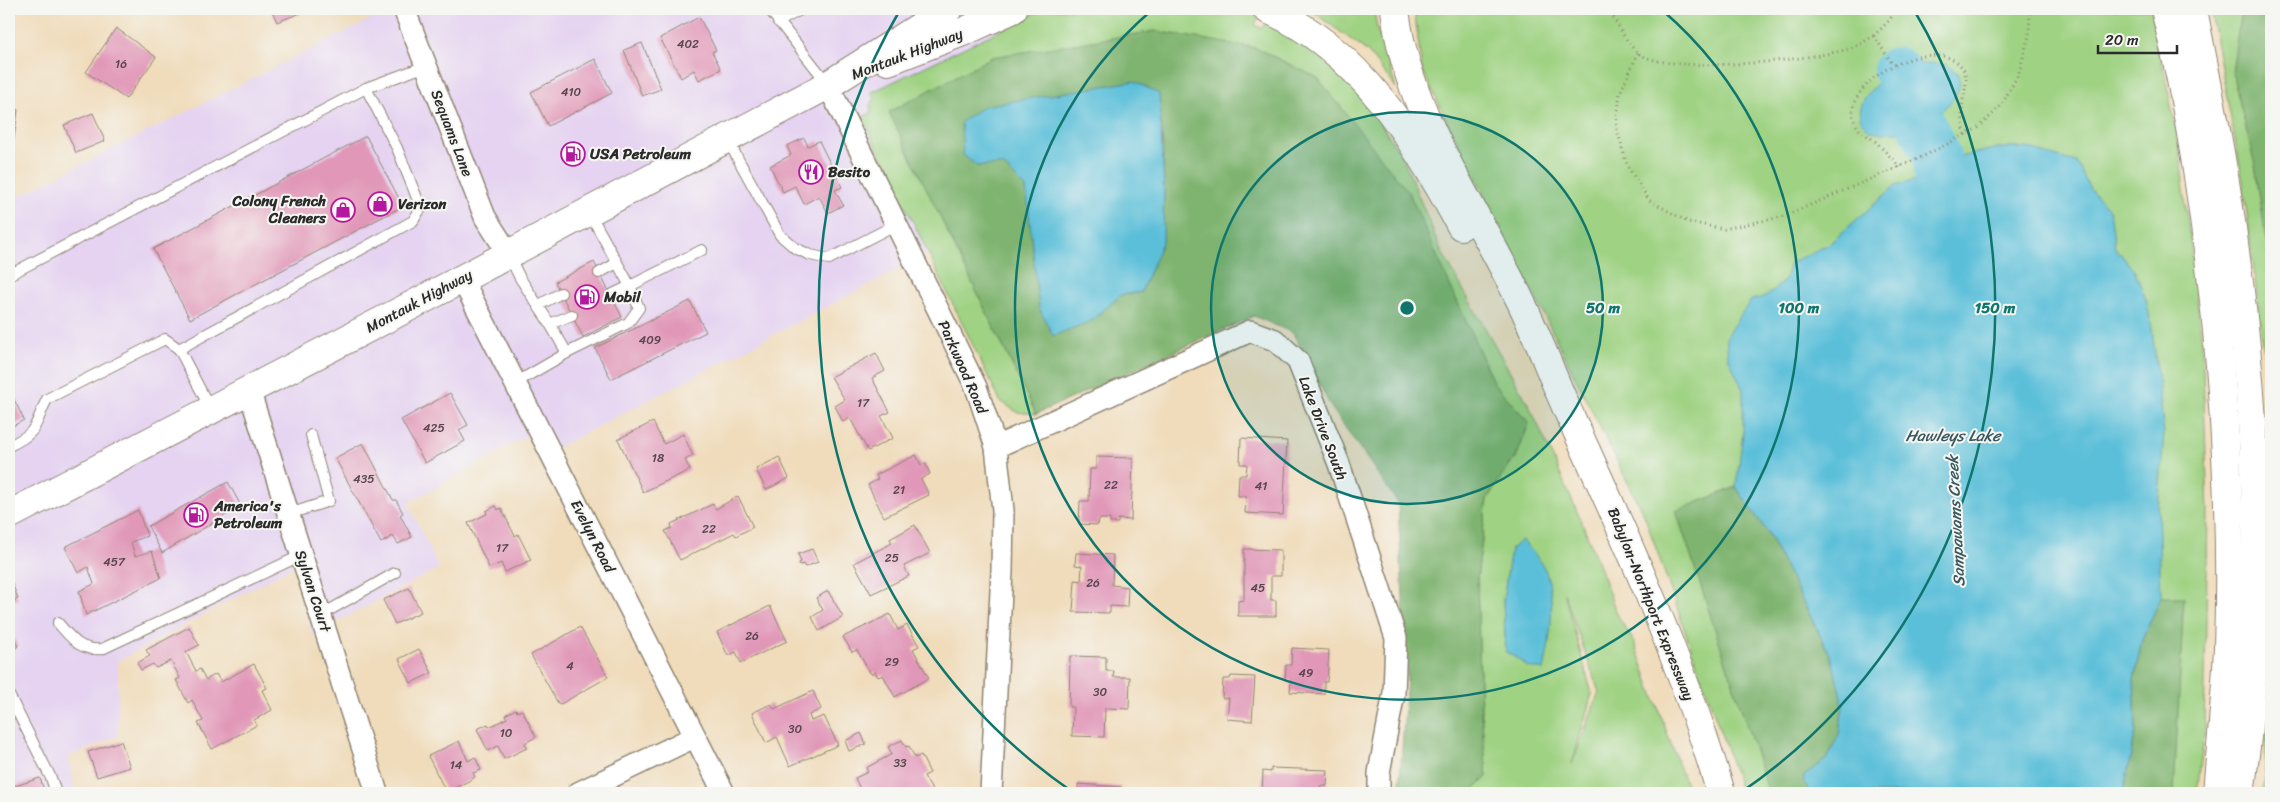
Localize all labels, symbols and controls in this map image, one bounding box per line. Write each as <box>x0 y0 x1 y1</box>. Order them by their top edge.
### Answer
street label: Montauk Highway <box>847 21 967 87</box>
scale bar <box>2098 22 2176 54</box>
text: 20 m <box>2105 27 2139 53</box>
house number: 402 <box>677 33 699 55</box>
house number: 16 <box>115 53 127 75</box>
house number: 410 <box>561 81 582 103</box>
street label: Sequams Lane <box>423 85 481 181</box>
fuel station icon: USA Petroleum <box>560 141 586 167</box>
place label: USA Petroleum <box>590 141 691 167</box>
restaurant icon: Besito <box>798 159 824 185</box>
place label: Besito <box>828 159 871 185</box>
place label: Colony French Cleaners <box>231 188 327 231</box>
shop icon: Verizon <box>367 191 393 217</box>
place label: Verizon <box>398 191 447 217</box>
shop icon: Colony French Cleaners <box>330 197 356 223</box>
street label: Montauk Highway <box>361 262 477 340</box>
fuel station icon: Mobil <box>574 284 600 310</box>
place label: Mobil <box>603 284 641 310</box>
text: 50 m <box>1586 295 1621 321</box>
text: 100 m <box>1779 295 1820 321</box>
text: 150 m <box>1975 295 2016 321</box>
centre of rings <box>1398 299 1416 317</box>
street label: Parkwood Road <box>931 316 996 419</box>
house number: 409 <box>639 329 661 351</box>
street label: Lake Drive South <box>1291 372 1355 484</box>
house number: 17 <box>857 392 870 414</box>
house number: 425 <box>423 417 445 439</box>
water label: Hawleys Lake <box>1905 421 2002 450</box>
house number: 18 <box>652 447 664 469</box>
water label: Sampawams Creek <box>1937 452 1973 587</box>
house number: 435 <box>353 468 375 490</box>
house number: 22 <box>1104 474 1118 496</box>
house number: 41 <box>1255 475 1267 497</box>
house number: 21 <box>893 479 905 501</box>
place label: America's Petroleum <box>213 493 283 536</box>
street label: Evelyn Road <box>563 495 623 578</box>
fuel station icon: America's Petroleum <box>183 502 209 528</box>
street label: Babylon-Northport Expressway <box>1600 503 1702 705</box>
house number: 22 <box>702 518 716 540</box>
house number: 17 <box>496 537 509 559</box>
street label: Sylvan Court <box>287 546 339 636</box>
house number: 25 <box>885 547 899 569</box>
house number: 457 <box>103 551 126 573</box>
house number: 26 <box>1086 572 1100 594</box>
house number: 45 <box>1251 577 1265 599</box>
house number: 26 <box>745 625 759 647</box>
house number: 29 <box>885 651 899 673</box>
house number: 4 <box>566 655 574 677</box>
house number: 49 <box>1299 662 1313 684</box>
house number: 30 <box>1093 681 1107 703</box>
house number: 30 <box>788 718 802 740</box>
house number: 10 <box>500 722 513 744</box>
house number: 33 <box>893 752 907 774</box>
house number: 14 <box>450 754 463 776</box>

